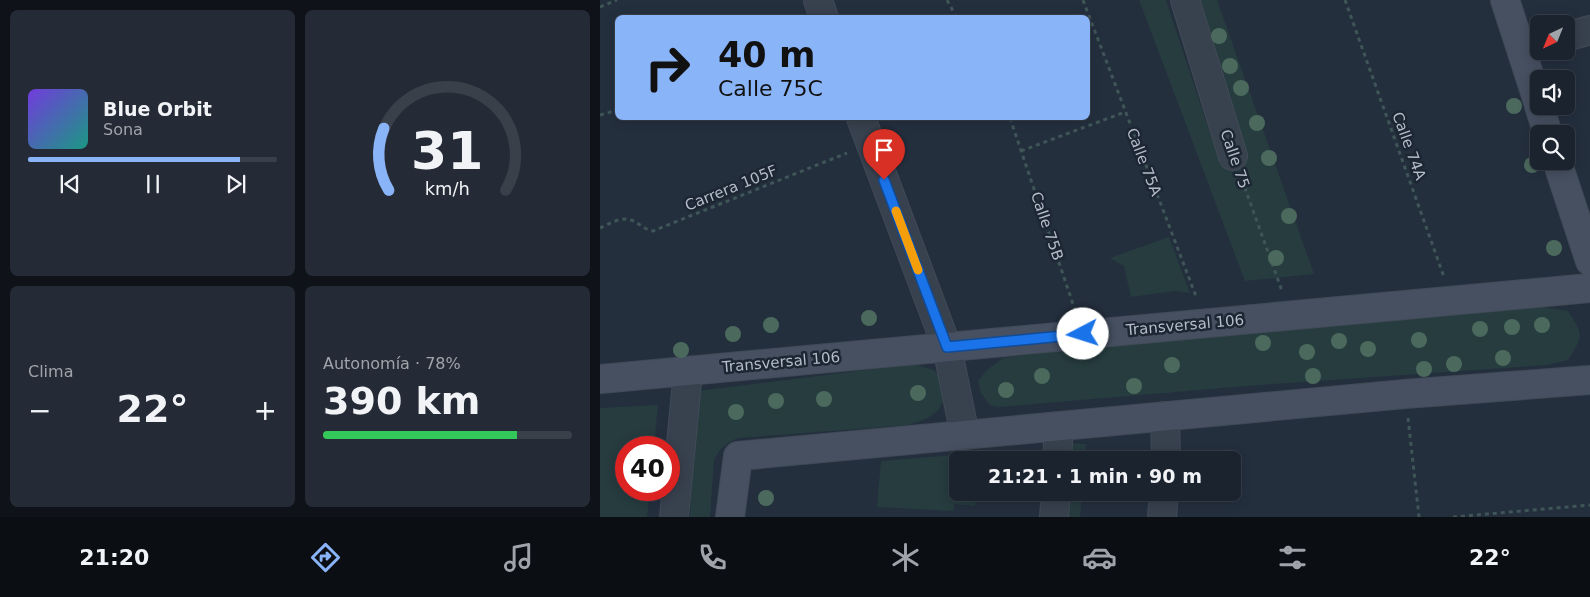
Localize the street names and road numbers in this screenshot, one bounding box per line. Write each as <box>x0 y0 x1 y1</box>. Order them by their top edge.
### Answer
street label: Calle 74A <box>1388 109 1430 183</box>
street label: Calle 75A <box>1123 125 1165 199</box>
street label: Calle 75 <box>1217 127 1253 191</box>
street label: Carrera 105F <box>682 161 780 215</box>
street label: Calle 75B <box>1027 189 1067 263</box>
street label: Transversal 106 <box>1124 311 1245 339</box>
street label: Transversal 106 <box>720 348 841 376</box>

